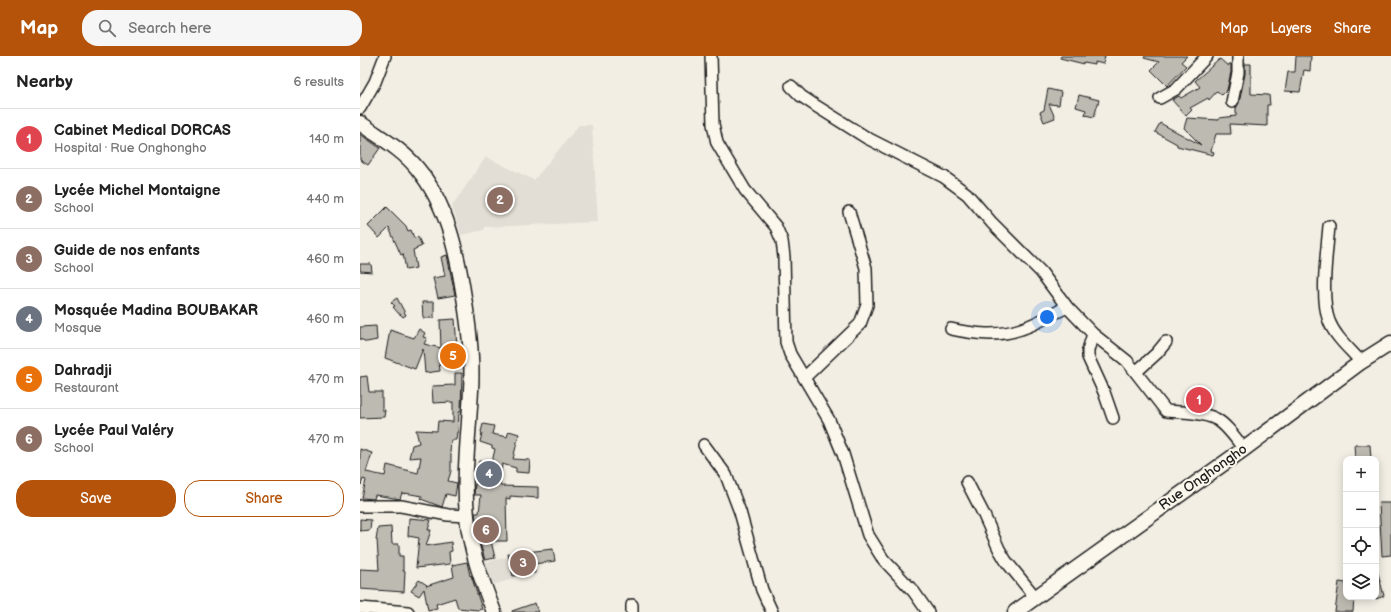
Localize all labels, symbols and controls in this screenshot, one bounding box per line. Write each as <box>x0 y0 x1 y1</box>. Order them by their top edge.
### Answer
search box <box>82 10 362 46</box>
text: Map <box>20 17 58 40</box>
icon: search <box>96 17 118 39</box>
text: Search here <box>128 19 211 38</box>
text: Map <box>1220 20 1248 37</box>
text: Layers <box>1270 20 1312 37</box>
text: Share <box>1334 20 1371 37</box>
text: Nearby <box>16 72 73 92</box>
text: 6 results <box>294 74 344 90</box>
text: Cabinet Medical DORCAS <box>54 121 231 140</box>
text: 1 <box>26 131 32 147</box>
text: 140 m <box>309 131 344 147</box>
text: Hospital · Rue Onghongho <box>54 140 207 156</box>
text: Lycée Michel Montaigne <box>54 181 220 200</box>
pin: 2 <box>487 185 513 215</box>
text: 2 <box>25 191 33 207</box>
text: 440 m <box>306 191 344 207</box>
text: School <box>54 200 94 216</box>
text: Guide de nos enfants <box>54 241 200 260</box>
text: 3 <box>25 251 33 267</box>
text: 460 m <box>306 251 344 267</box>
text: School <box>54 260 94 276</box>
text: Mosquée Madina BOUBAKAR <box>54 301 258 320</box>
your location <box>1037 307 1057 327</box>
text: 4 <box>25 311 33 327</box>
text: 460 m <box>306 311 344 327</box>
text: Mosque <box>54 320 102 336</box>
pin: 5 <box>440 341 466 371</box>
text: Dahradji <box>54 361 112 380</box>
text: 5 <box>25 371 33 387</box>
text: 470 m <box>308 371 344 387</box>
text: Restaurant <box>54 380 119 396</box>
pin: 1 <box>1186 385 1212 415</box>
text: Lycée Paul Valéry <box>54 421 174 440</box>
text: 6 <box>25 431 33 447</box>
text: 470 m <box>308 431 344 447</box>
text: School <box>54 440 94 456</box>
street label: Rue Onghongho <box>1156 440 1250 514</box>
map controls <box>1343 456 1379 600</box>
button: + <box>1343 456 1379 492</box>
pin: 4 <box>476 459 502 489</box>
button: Save <box>16 480 176 517</box>
button: Share <box>184 480 344 517</box>
button: − <box>1343 492 1379 528</box>
pin: 6 <box>473 515 499 545</box>
button: locate <box>1343 528 1379 564</box>
pin: 3 <box>510 548 536 578</box>
button: layers <box>1343 564 1379 600</box>

